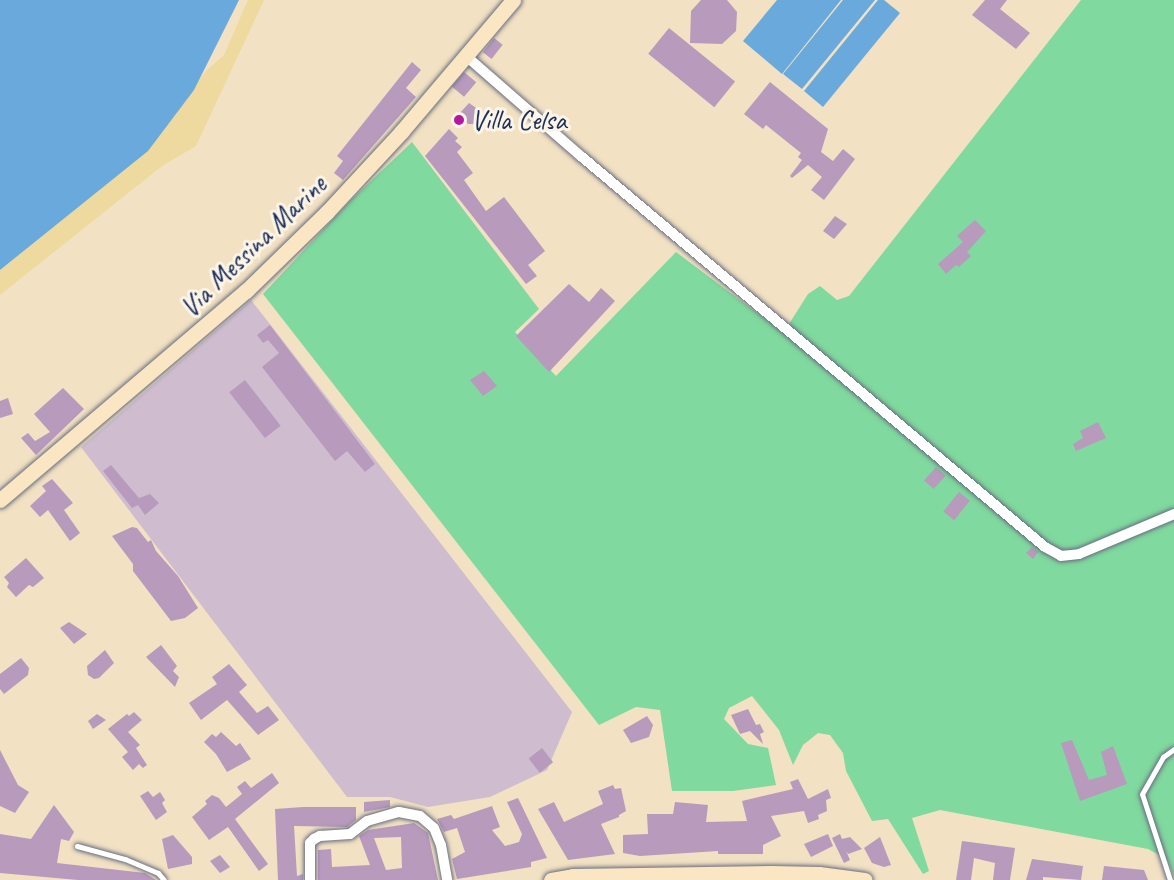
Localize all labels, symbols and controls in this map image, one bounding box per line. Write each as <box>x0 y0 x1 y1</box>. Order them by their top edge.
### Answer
place label: Villa Celsa <box>471 103 566 137</box>
marker: Villa Celsa <box>452 113 466 127</box>
street label: Via Messina Marine <box>173 168 333 324</box>

